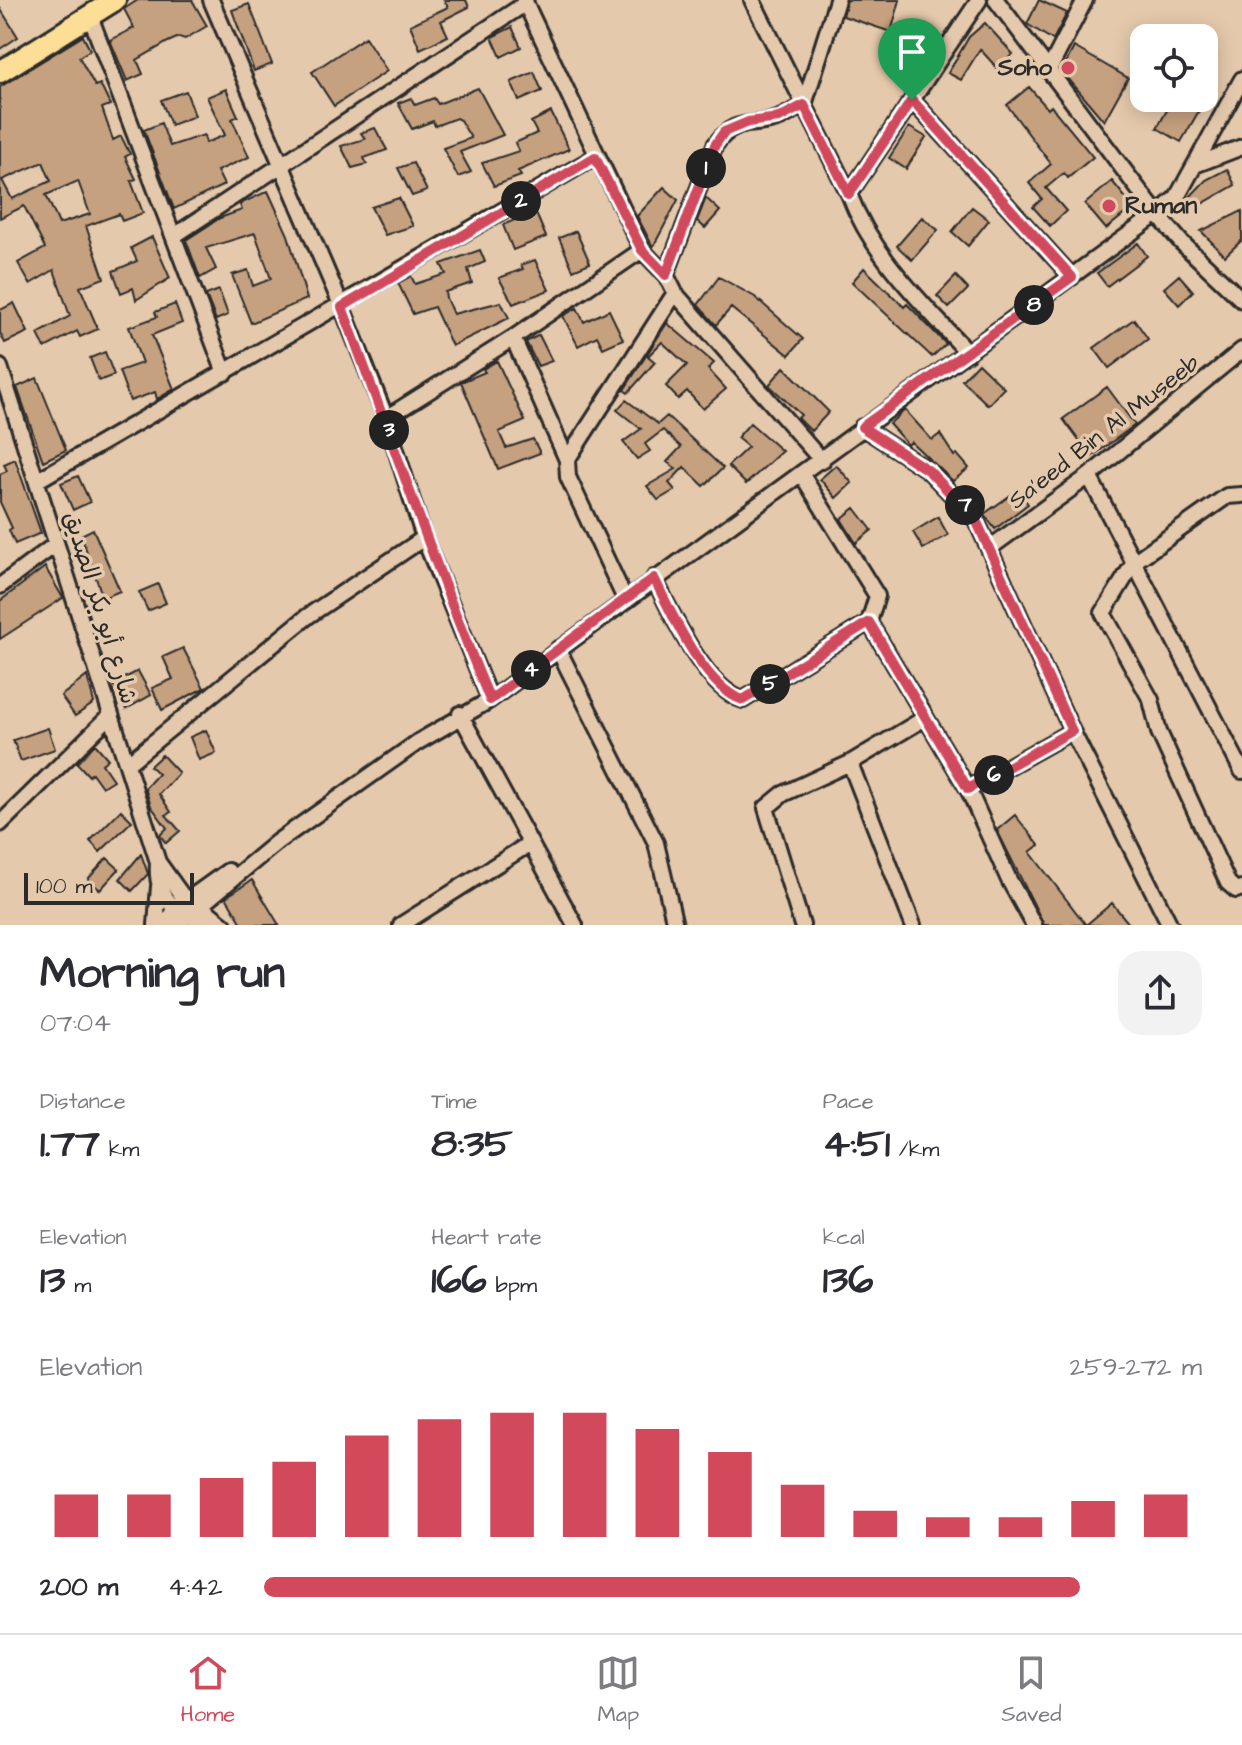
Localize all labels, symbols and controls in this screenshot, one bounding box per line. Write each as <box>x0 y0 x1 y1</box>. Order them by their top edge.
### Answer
pin <box>878 18 946 100</box>
map controls <box>1130 24 1218 112</box>
button: locate <box>1130 24 1218 112</box>
icon: arrive <box>890 30 934 74</box>
place label: Soho <box>997 51 1052 85</box>
marker: Soho <box>1059 59 1077 77</box>
pin: 1 <box>686 148 726 188</box>
text: 1 <box>705 152 707 183</box>
pin: 2 <box>501 181 541 221</box>
text: 2 <box>515 185 527 216</box>
place label: Ruman <box>1125 189 1197 223</box>
marker: Ruman <box>1100 197 1118 215</box>
pin: 8 <box>1014 285 1054 325</box>
text: 8 <box>1027 289 1041 320</box>
street label: Sa'eed Bin Al Museeb <box>1001 346 1207 517</box>
pin: 3 <box>369 410 409 450</box>
text: 3 <box>383 414 395 445</box>
pin: 7 <box>945 485 985 525</box>
text: 7 <box>958 489 972 520</box>
street label: شارع أبو بكر الصديق <box>55 508 145 708</box>
pin: 4 <box>511 650 551 690</box>
text: 4 <box>524 654 538 685</box>
pin: 5 <box>750 664 790 704</box>
text: 5 <box>762 668 778 699</box>
pin: 6 <box>974 755 1014 795</box>
text: 6 <box>987 759 1001 790</box>
scale bar <box>24 869 194 905</box>
text: 100 m <box>36 871 93 902</box>
text: Morning run <box>40 944 285 1005</box>
button: share <box>1118 951 1202 1035</box>
text: 07:04 <box>40 1005 111 1041</box>
text: Distance <box>40 1086 126 1117</box>
text: Time <box>431 1086 477 1117</box>
text: Pace <box>823 1086 874 1117</box>
text: 1.77 <box>40 1117 100 1172</box>
text: 8:35 <box>431 1117 513 1172</box>
text: 4:51 <box>823 1117 890 1172</box>
text: km <box>100 1134 139 1165</box>
text: /km <box>890 1134 939 1165</box>
text: Elevation <box>40 1222 127 1253</box>
text: Heart rate <box>431 1222 542 1253</box>
text: kcal <box>823 1222 865 1253</box>
text: 13 <box>40 1253 65 1308</box>
text: 166 <box>431 1253 487 1308</box>
text: 136 <box>823 1253 873 1308</box>
text: m <box>65 1270 91 1301</box>
text: bpm <box>487 1270 537 1301</box>
text: Elevation <box>40 1349 142 1385</box>
text: 259–272 m <box>1069 1349 1202 1385</box>
text: 200 m <box>40 1569 118 1605</box>
text: 4:42 <box>168 1569 223 1605</box>
tab: Home <box>181 1651 235 1730</box>
tab: Map <box>596 1651 640 1730</box>
tab: Saved <box>1002 1651 1061 1730</box>

